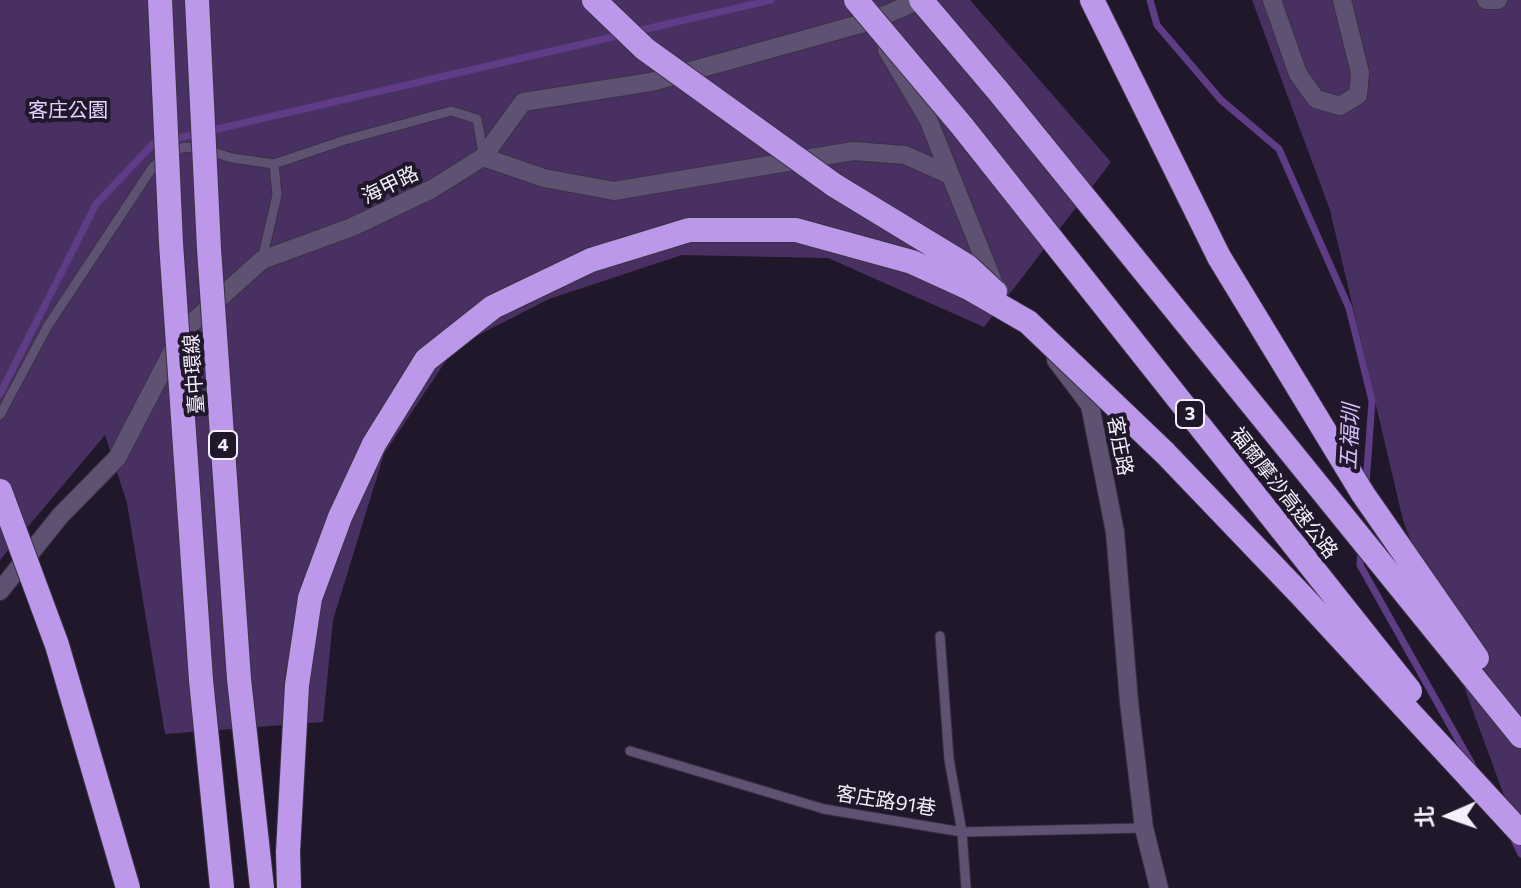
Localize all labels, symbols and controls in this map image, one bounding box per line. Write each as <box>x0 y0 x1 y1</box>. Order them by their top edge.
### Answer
park label: 客庄公園 <box>28 98 108 122</box>
street label: 海甲路 <box>358 161 422 209</box>
street label: 臺中環線 <box>179 333 209 415</box>
road number: 3 <box>1176 400 1204 428</box>
water label: 五福圳 <box>1335 403 1365 471</box>
street label: 客庄路 <box>1102 414 1138 478</box>
street label: 福爾摩沙高速公路 <box>1225 423 1343 563</box>
road number: 4 <box>209 431 237 459</box>
north arrow <box>1409 776 1489 856</box>
street label: 客庄路91巷 <box>834 781 938 821</box>
text: 北 <box>1411 805 1438 828</box>

